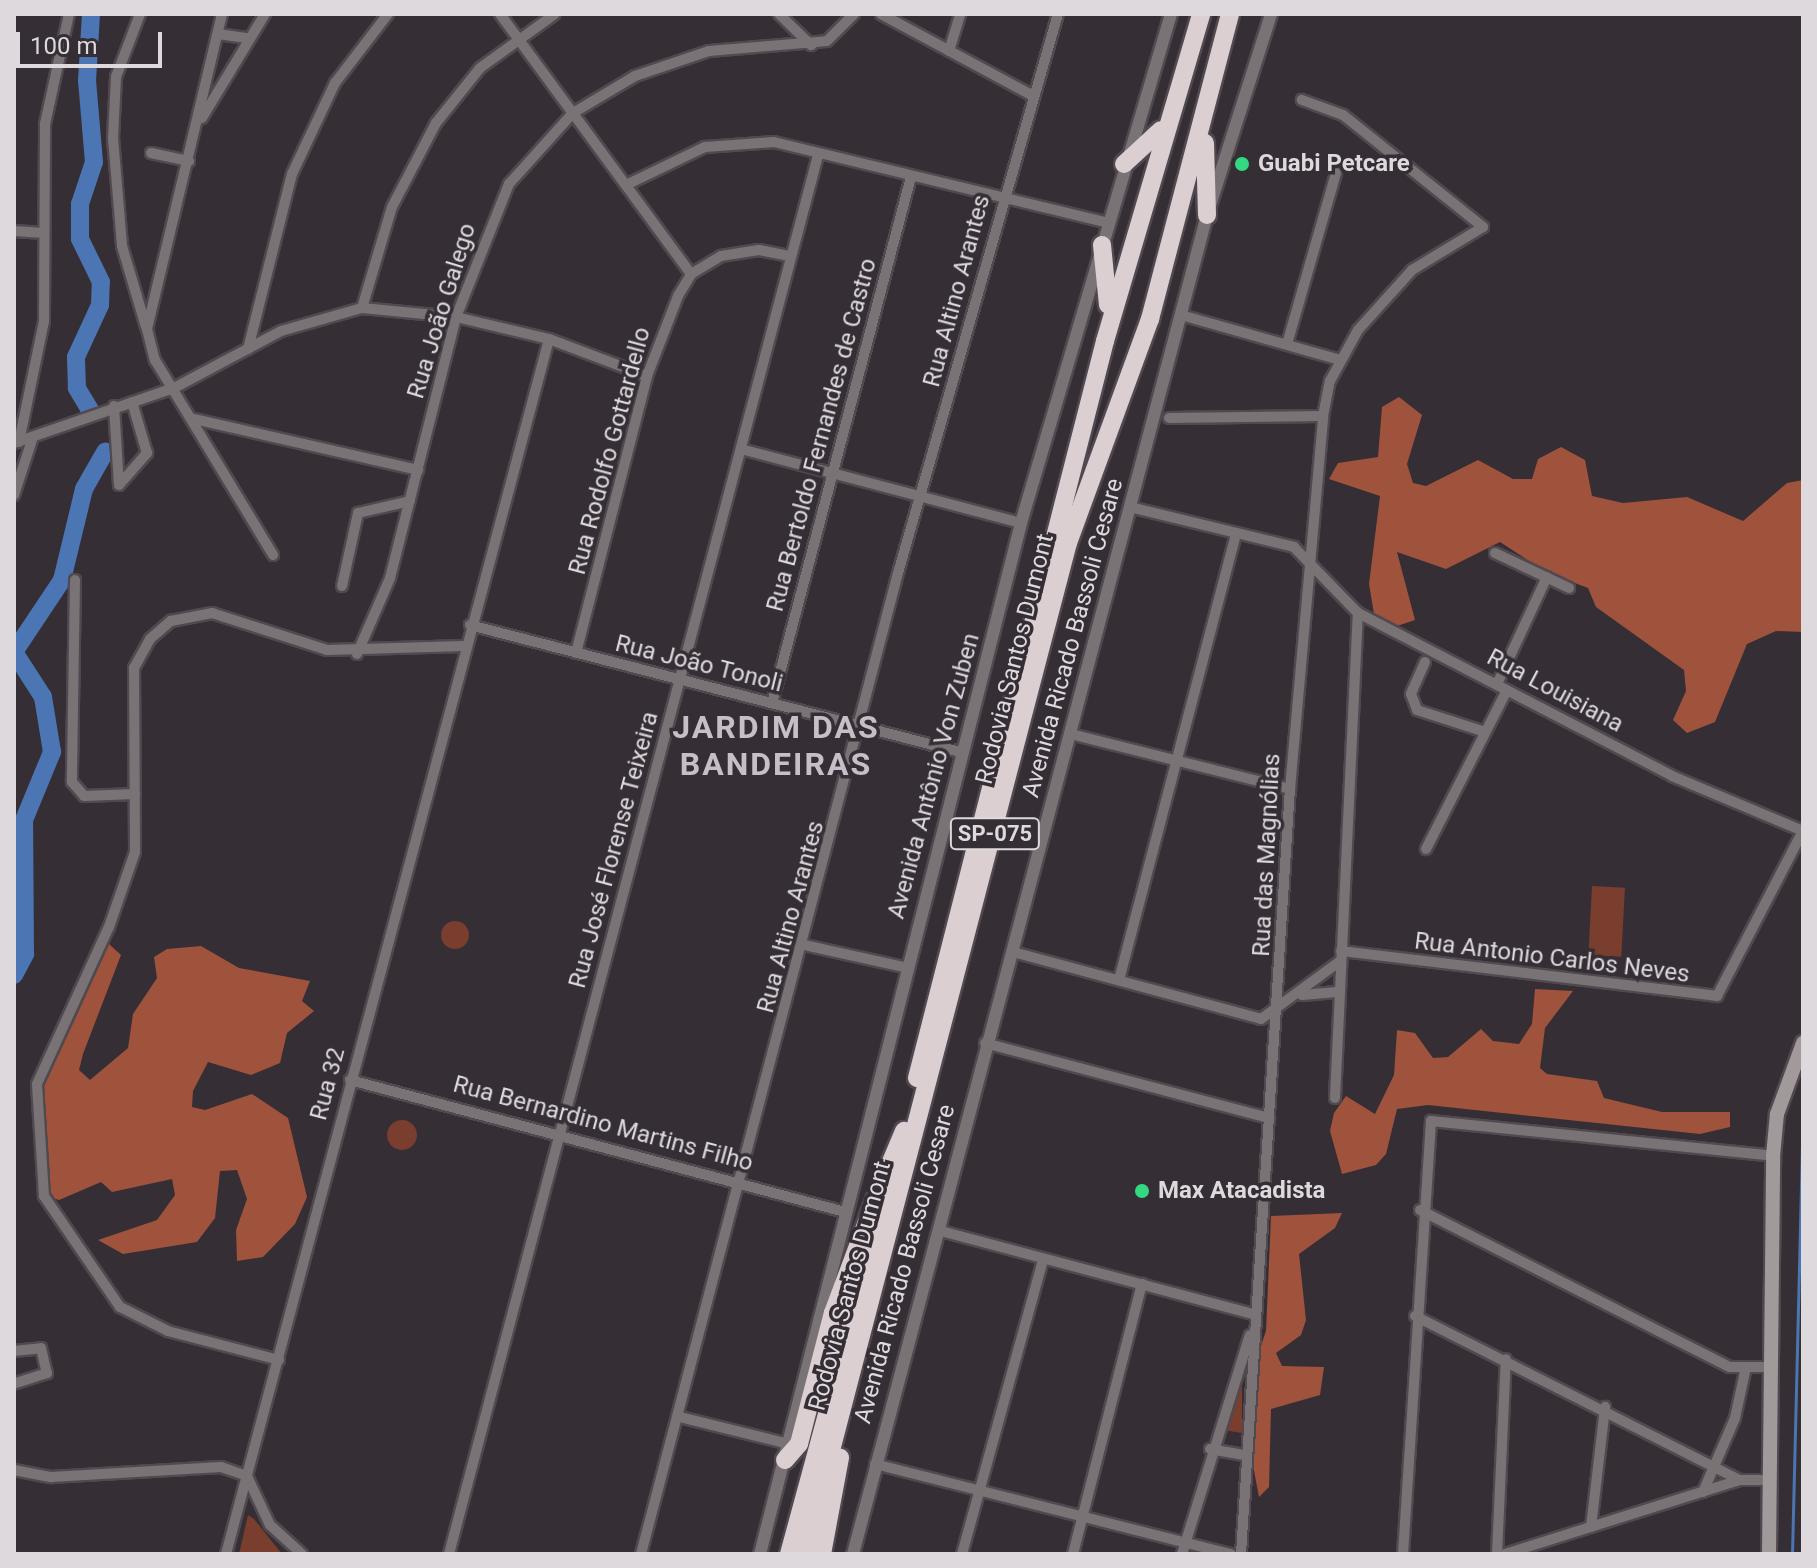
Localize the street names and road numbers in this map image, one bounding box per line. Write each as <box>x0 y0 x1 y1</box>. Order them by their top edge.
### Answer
street label: Rua Altino Arantes <box>918 192 996 390</box>
street label: Rua João Galego <box>402 220 482 402</box>
street label: Rua Bertoldo Fernandes de Castro <box>761 255 883 615</box>
street label: Rua Rodolfo Gottardello <box>563 324 657 578</box>
street label: Avenida Ricado Bassoli Cesare <box>1017 475 1129 801</box>
street label: Rodovia Santos Dumont <box>970 531 1060 787</box>
street label: Rua João Tonoli <box>612 629 786 699</box>
street label: Avenida Antônio Von Zuben <box>882 630 986 922</box>
street label: Rua Louisiana <box>1482 643 1628 739</box>
street label: Rua José Florense Teixeira <box>563 708 665 992</box>
street label: Rua das Magnólias <box>1247 753 1287 957</box>
road number: SP-075 <box>949 816 1041 852</box>
street label: Rua Altino Arantes <box>752 818 830 1016</box>
street label: Rua Antonio Carlos Neves <box>1413 927 1691 989</box>
street label: Rua 32 <box>305 1045 351 1123</box>
street label: Rua Bernardino Martins Filho <box>450 1070 756 1178</box>
street label: Avenida Ricado Bassoli Cesare <box>849 1101 961 1427</box>
street label: Rodovia Santos Dumont <box>803 1158 897 1414</box>

